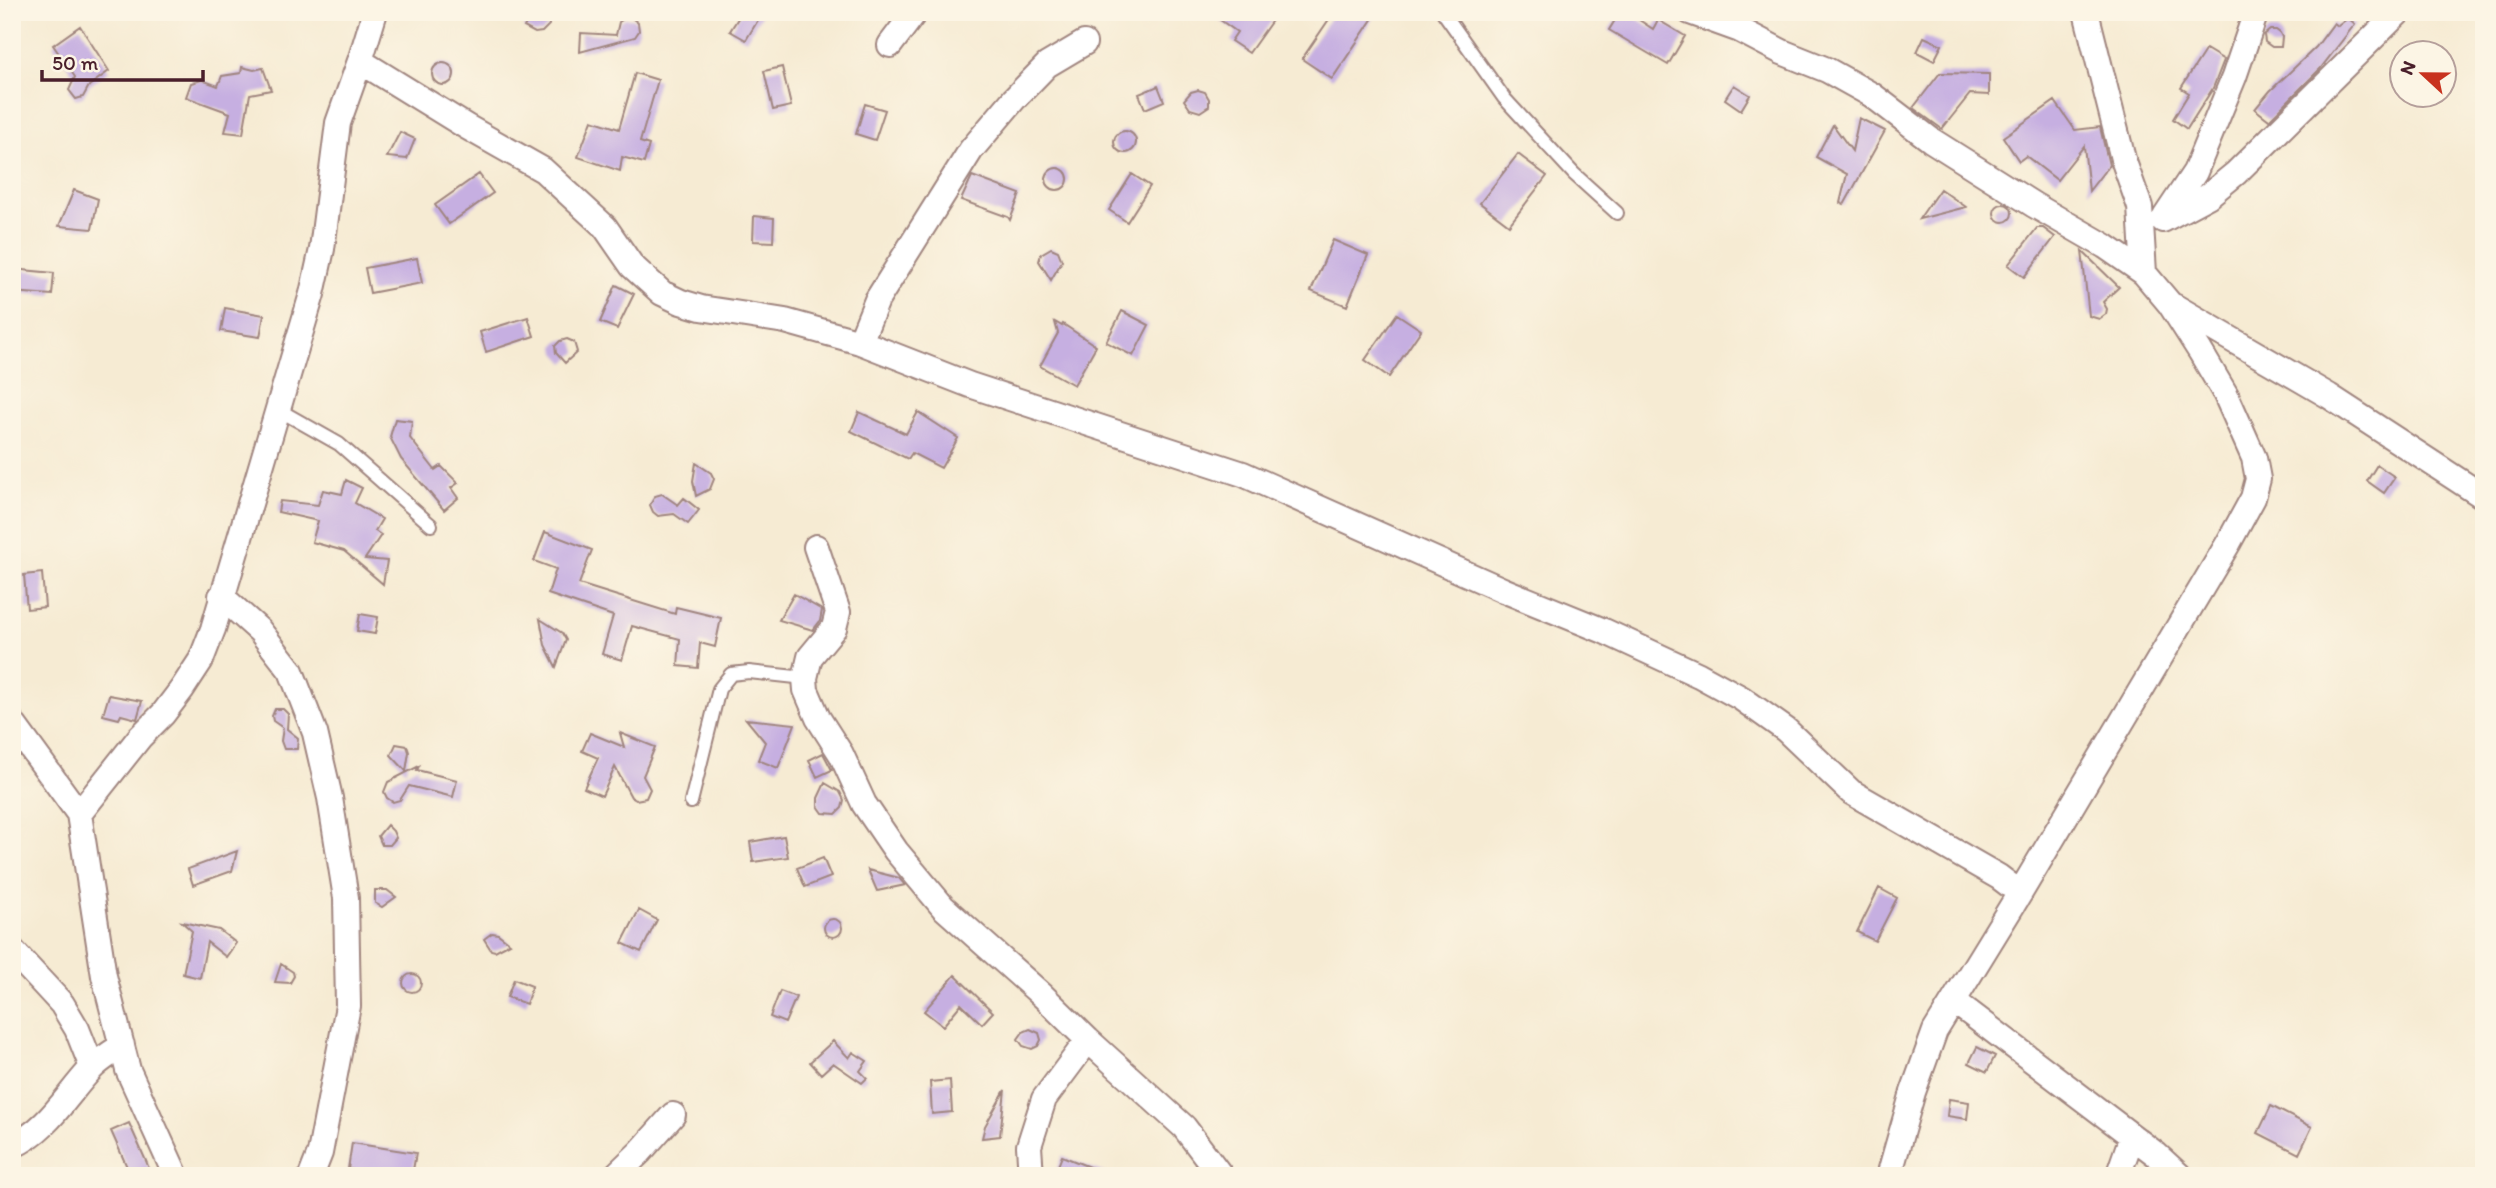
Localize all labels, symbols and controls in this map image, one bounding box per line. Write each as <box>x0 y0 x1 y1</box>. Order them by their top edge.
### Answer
scale bar <box>42 38 203 82</box>
north arrow <box>2388 38 2458 108</box>
text: 50 m <box>52 50 99 75</box>
text: N <box>2395 58 2421 78</box>

